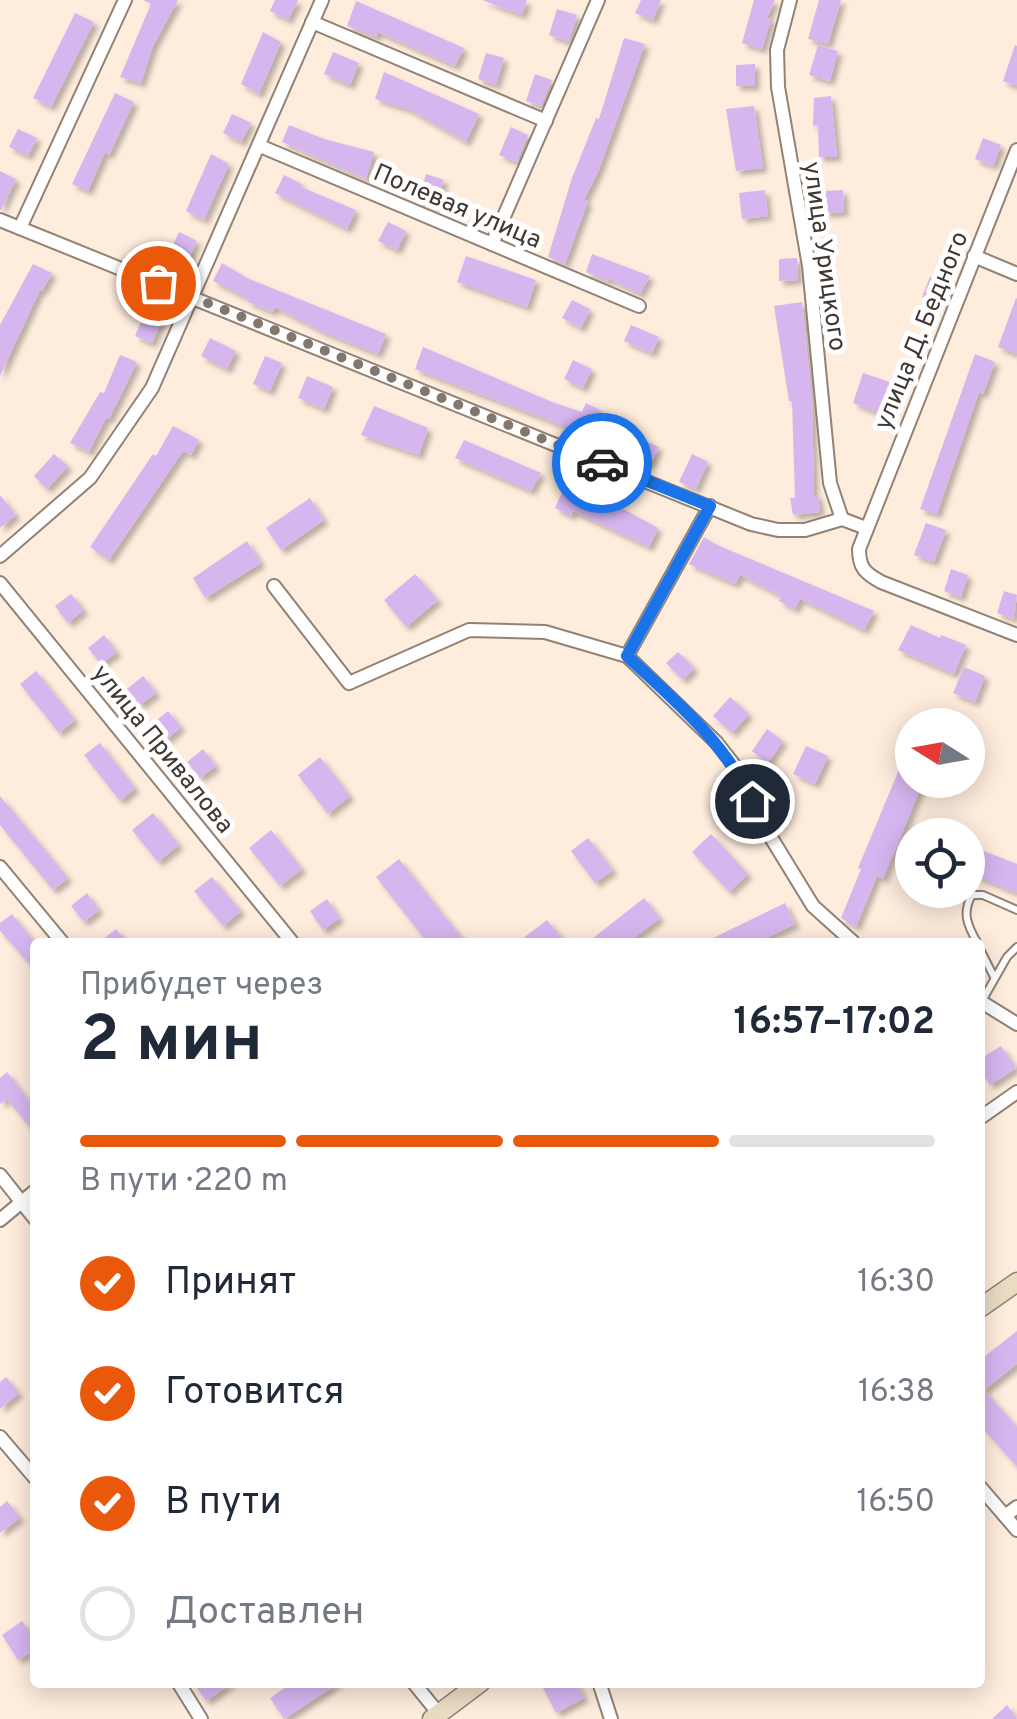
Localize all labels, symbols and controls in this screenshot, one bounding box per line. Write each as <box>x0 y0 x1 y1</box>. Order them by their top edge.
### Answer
street label: Полевая улица <box>368 158 546 258</box>
street label: улица Урицкого <box>794 160 852 353</box>
street label: улица Д. Бедного <box>868 227 977 435</box>
pin <box>116 241 201 326</box>
icon: bag <box>131 256 186 311</box>
courier <box>552 413 652 513</box>
icon: car <box>575 436 630 491</box>
street label: улица Привалова <box>84 659 240 841</box>
north arrow <box>895 708 985 798</box>
map controls <box>895 708 985 908</box>
pin <box>710 759 795 844</box>
icon: home <box>725 774 780 829</box>
button: locate <box>895 818 985 908</box>
text: Прибудет через <box>80 966 323 1006</box>
text: 16:57–17:02 <box>733 999 935 1048</box>
text: 2 мин <box>80 1002 263 1084</box>
text: В пути · 220 m <box>80 1162 288 1202</box>
icon: check <box>80 1256 135 1311</box>
text: Принят <box>165 1259 296 1308</box>
text: 16:30 <box>857 1263 935 1303</box>
icon: check <box>80 1366 135 1421</box>
text: Готовится <box>165 1369 344 1418</box>
text: 16:38 <box>858 1373 935 1413</box>
icon: check <box>80 1476 135 1531</box>
text: В пути <box>165 1479 282 1528</box>
text: 16:50 <box>856 1483 935 1523</box>
text: Доставлен <box>165 1589 364 1638</box>

